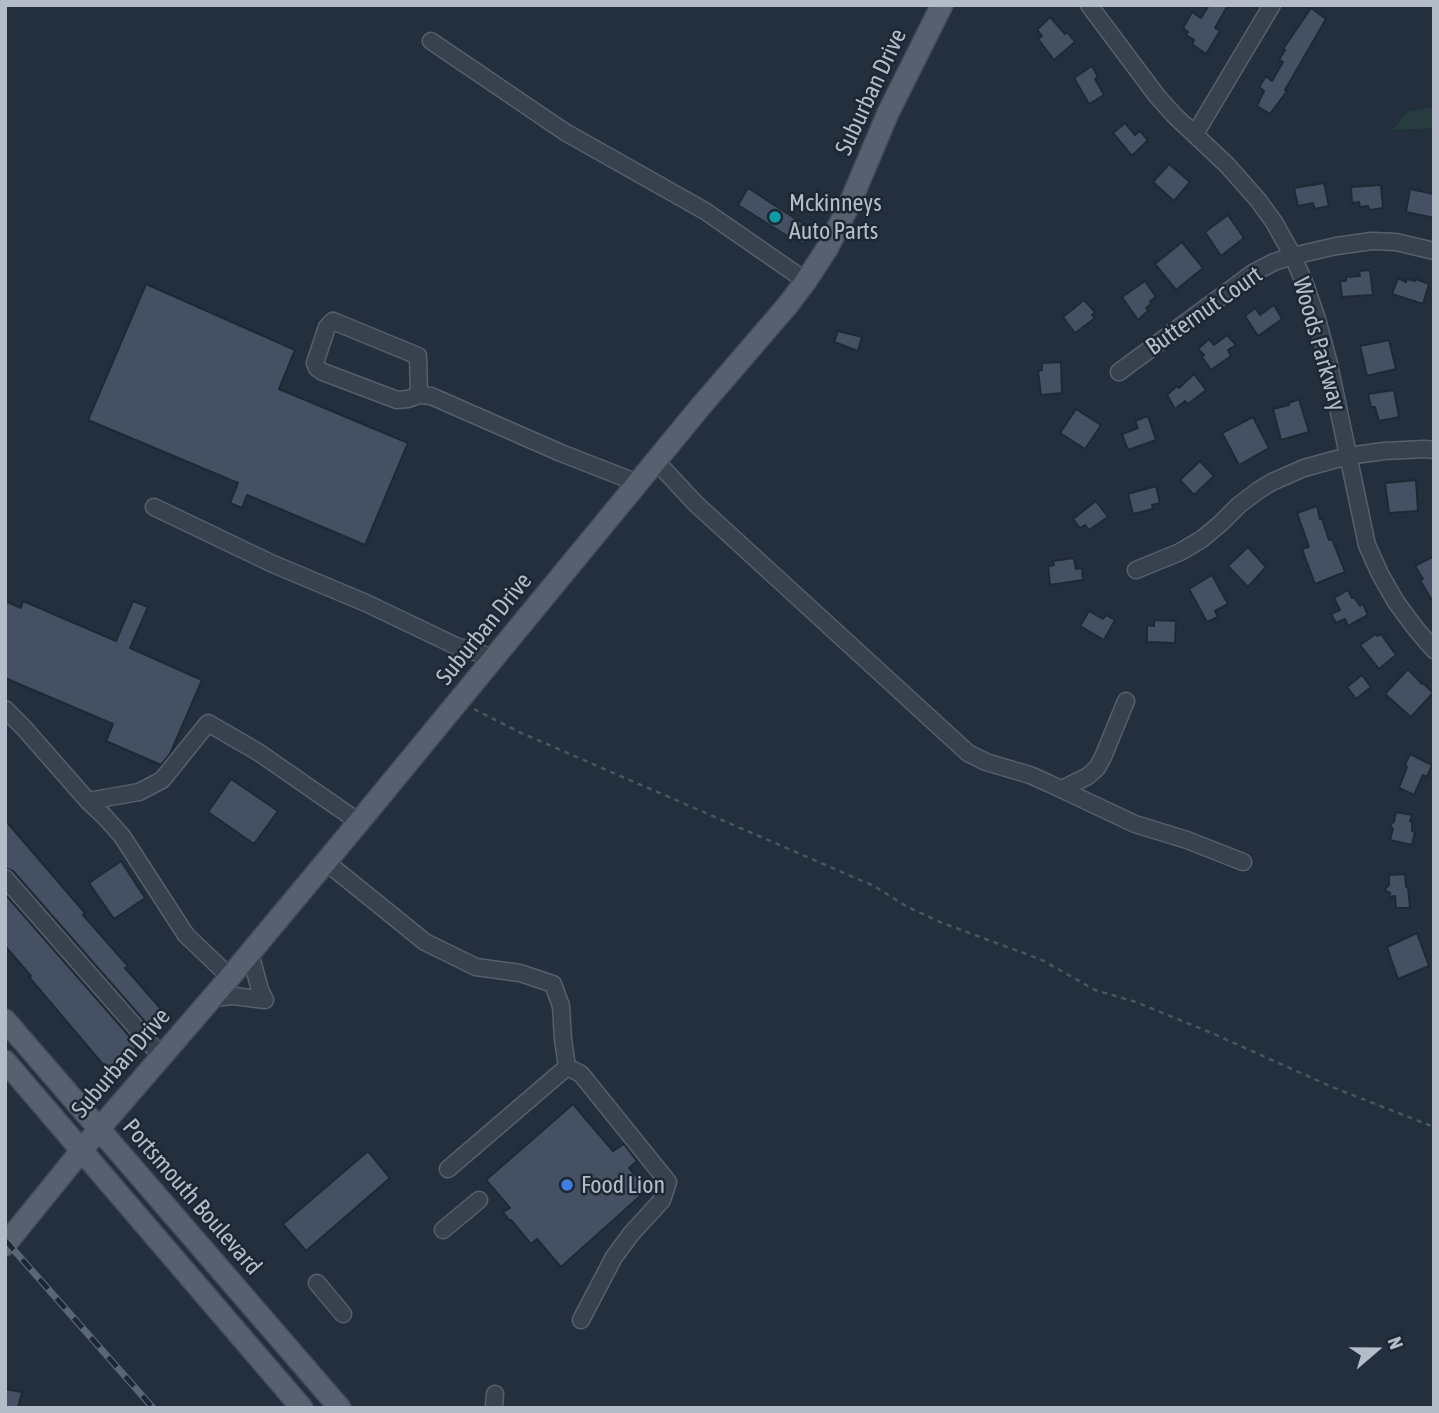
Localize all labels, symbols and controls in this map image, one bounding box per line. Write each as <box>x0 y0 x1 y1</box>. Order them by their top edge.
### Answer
street label: Suburban Drive <box>829 24 913 160</box>
place label: Mckinneys Auto Parts <box>789 189 882 245</box>
marker: Mckinneys Auto Parts <box>767 209 783 225</box>
street label: Butternut Court <box>1140 260 1268 362</box>
street label: Woods Parkway <box>1286 274 1352 414</box>
street label: Suburban Drive <box>430 567 538 691</box>
street label: Suburban Drive <box>66 1002 176 1124</box>
street label: Portsmouth Boulevard <box>116 1113 268 1281</box>
place label: Food Lion <box>581 1171 665 1199</box>
marker: Food Lion <box>559 1177 575 1193</box>
north arrow <box>1341 1315 1411 1385</box>
text: N <box>1383 1334 1408 1352</box>

